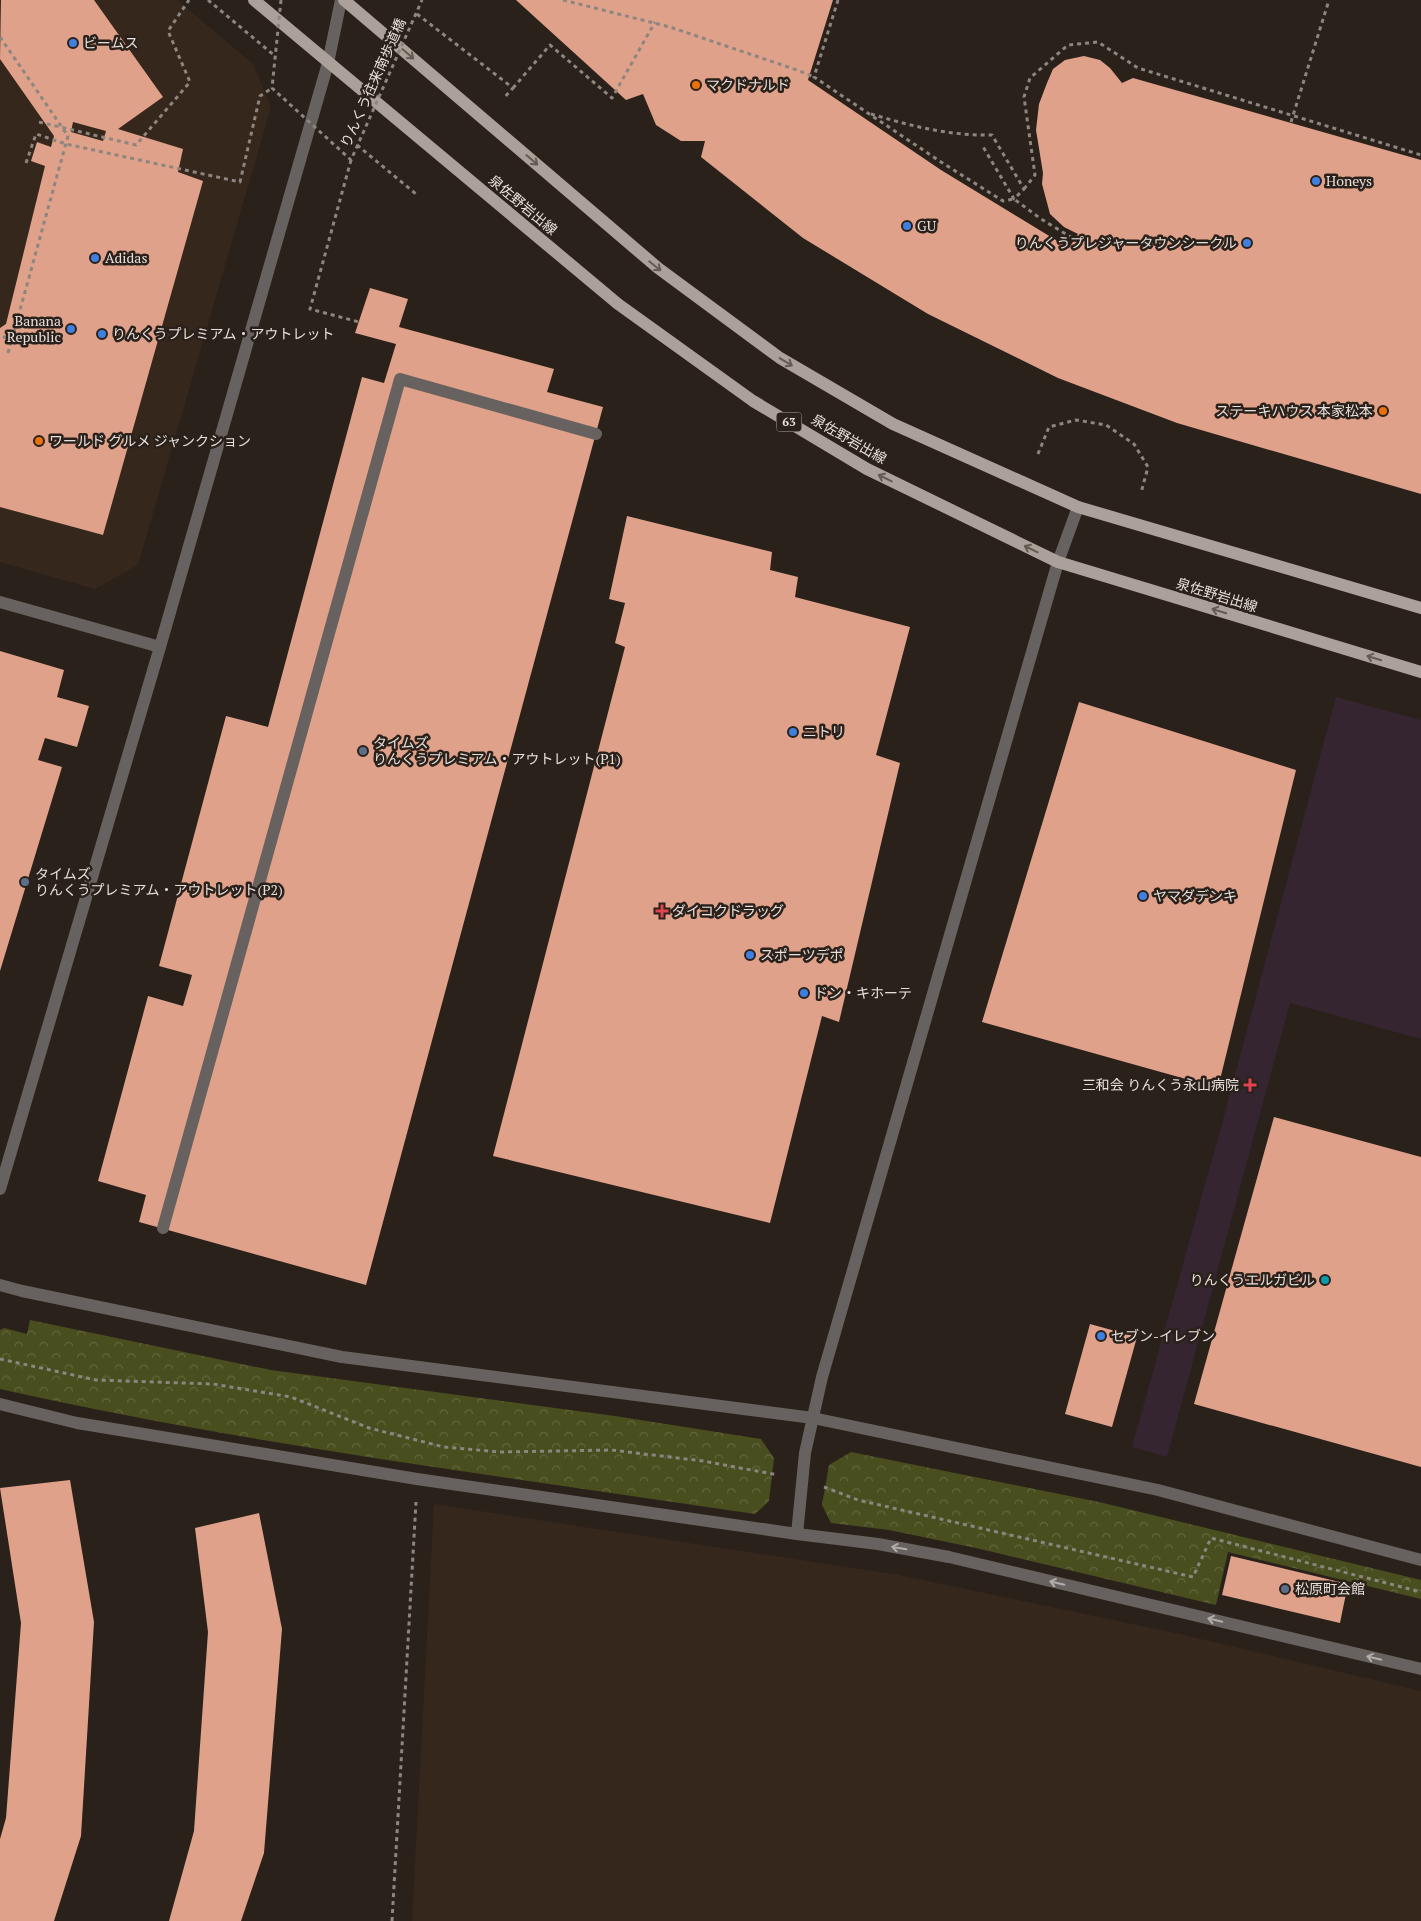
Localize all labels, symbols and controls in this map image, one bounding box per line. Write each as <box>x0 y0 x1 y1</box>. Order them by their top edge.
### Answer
street label: りんくう往来南歩道橋 <box>335 15 410 150</box>
place label: ビームス <box>83 33 139 52</box>
marker: ビームス <box>67 37 79 49</box>
one-way arrow <box>401 49 414 60</box>
place label: マクドナルド <box>706 75 790 94</box>
marker: マクドナルド <box>690 79 702 91</box>
one-way arrow <box>525 154 538 166</box>
street label: 泉佐野岩出線 <box>485 170 562 239</box>
place label: Honeys <box>1326 171 1372 190</box>
marker: Honeys <box>1310 175 1322 187</box>
place label: GU <box>917 216 937 235</box>
marker: GU <box>901 220 913 232</box>
place label: りんくうプレジャータウンシークル <box>1015 233 1237 252</box>
marker: りんくうプレジャータウンシークル <box>1241 237 1253 249</box>
place label: Adidas <box>105 248 147 267</box>
marker: Adidas <box>89 252 101 264</box>
one-way arrow <box>648 260 661 271</box>
place label: Banana Republic <box>7 311 61 346</box>
marker: Banana Republic <box>65 323 77 335</box>
place label: りんくうプレミアム・アウトレット <box>112 324 334 343</box>
marker: りんくうプレミアム・アウトレット <box>96 328 108 340</box>
one-way arrow <box>779 357 793 367</box>
place label: ステーキハウス 本家松本 <box>1216 401 1373 420</box>
marker: ステーキハウス 本家松本 <box>1377 405 1389 417</box>
street label: 泉佐野岩出線 <box>808 409 890 468</box>
road number: 63 <box>776 412 802 432</box>
place label: ワールド グルメ ジャンクション <box>49 431 251 450</box>
marker: ワールド グルメ ジャンクション <box>33 435 45 447</box>
one-way arrow <box>878 473 893 483</box>
one-way arrow <box>1024 544 1039 554</box>
street label: 泉佐野岩出線 <box>1174 573 1260 616</box>
one-way arrow <box>1211 605 1227 615</box>
one-way arrow <box>1367 652 1383 662</box>
place label: ニトリ <box>803 722 845 741</box>
marker: ニトリ <box>787 726 799 738</box>
place label: タイムズ りんくうプレミアム・アウトレット(P1) <box>373 733 621 768</box>
marker: タイムズ りんくうプレミアム・アウトレット(P1) <box>357 745 369 757</box>
place label: タイムズ りんくうプレミアム・アウトレット(P2) <box>35 864 283 899</box>
marker: タイムズ りんくうプレミアム・アウトレット(P2) <box>19 876 31 888</box>
place label: ヤマダデンキ <box>1153 886 1237 905</box>
marker: ヤマダデンキ <box>1137 890 1149 902</box>
place label: ダイコクドラッグ <box>672 901 784 920</box>
marker: ダイコクドラッグ <box>656 905 668 917</box>
place label: スポーツデポ <box>760 945 844 964</box>
marker: スポーツデポ <box>744 949 756 961</box>
place label: ドン・キホーテ <box>814 983 912 1002</box>
marker: ドン・キホーテ <box>798 987 810 999</box>
place label: 三和会 りんくう永山病院 <box>1082 1075 1239 1094</box>
marker: 三和会 りんくう永山病院 <box>1243 1078 1257 1092</box>
place label: りんくうエルガビル <box>1190 1270 1315 1289</box>
marker: りんくうエルガビル <box>1319 1274 1331 1286</box>
place label: セブン-イレブン <box>1111 1326 1215 1345</box>
marker: セブン-イレブン <box>1095 1330 1107 1342</box>
one-way arrow <box>891 1542 907 1552</box>
one-way arrow <box>1050 1578 1066 1587</box>
place label: 松原町会館 <box>1295 1579 1365 1598</box>
marker: 松原町会館 <box>1279 1583 1291 1595</box>
one-way arrow <box>1208 1615 1224 1624</box>
one-way arrow <box>1366 1653 1382 1662</box>

